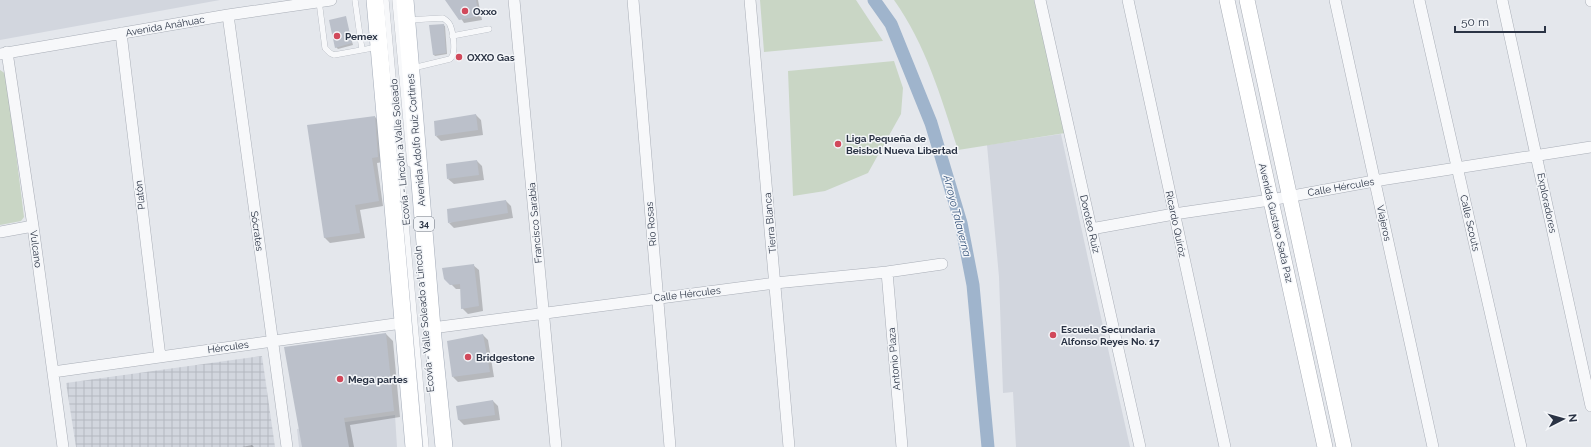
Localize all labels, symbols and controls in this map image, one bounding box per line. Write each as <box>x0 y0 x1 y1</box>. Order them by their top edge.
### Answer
marker: Oxxo <box>460 6 470 16</box>
place label: Oxxo <box>473 6 497 17</box>
scale bar <box>1455 8 1545 34</box>
street label: Avenida Anáhuac <box>125 14 206 38</box>
text: 50 m <box>1461 15 1489 29</box>
marker: Pemex <box>332 31 342 41</box>
place label: Pemex <box>345 31 378 42</box>
marker: OXXO Gas <box>454 52 464 62</box>
place label: OXXO Gas <box>467 52 515 63</box>
street label: Avenida Adolfo Ruíz Cortines <box>405 73 427 207</box>
street label: Ecovía - Lincoln a Valle Soleado <box>388 78 412 226</box>
place label: Liga Pequeña de Beisbol Nueva Libertad <box>846 133 958 156</box>
marker: Liga Pequeña de Beisbol Nueva Libertad <box>833 139 843 149</box>
street label: Avenida Gustavo Sada Paz <box>1257 162 1295 284</box>
street label: Exploradores <box>1535 172 1559 234</box>
water label: Arroyo Talaverna <box>940 173 974 259</box>
street label: Calle Hércules <box>1307 176 1375 198</box>
street label: Platón <box>133 180 147 210</box>
street label: Francisco Sarabia <box>526 182 544 264</box>
street label: Ricardo Quiróz <box>1164 190 1188 258</box>
street label: Tierra Blanca <box>762 192 778 254</box>
street label: Doroteo Ruíz <box>1078 194 1102 254</box>
street label: Calle Scouts <box>1458 194 1482 253</box>
street label: Río Rosas <box>644 201 658 247</box>
street label: Viajeros <box>1375 204 1393 242</box>
street label: Sócrates <box>249 210 265 252</box>
road number: 34 <box>414 217 434 231</box>
street label: Vulcano <box>28 230 44 269</box>
street label: Ecovía - Valle Soleado a Lincoln <box>412 245 436 393</box>
street label: Calle Hércules <box>653 284 721 304</box>
place label: Escuela Secundaria Alfonso Reyes No. 17 <box>1061 324 1160 347</box>
street label: Antonio Plaza <box>886 327 902 391</box>
marker: Escuela Secundaria Alfonso Reyes No. 17 <box>1048 330 1058 340</box>
street label: Hércules <box>207 339 249 355</box>
marker: Bridgestone <box>463 352 473 362</box>
place label: Bridgestone <box>476 352 535 363</box>
marker: Mega partes <box>335 374 345 384</box>
place label: Mega partes <box>348 374 408 385</box>
north arrow <box>1543 399 1583 439</box>
text: N <box>1566 413 1579 423</box>

